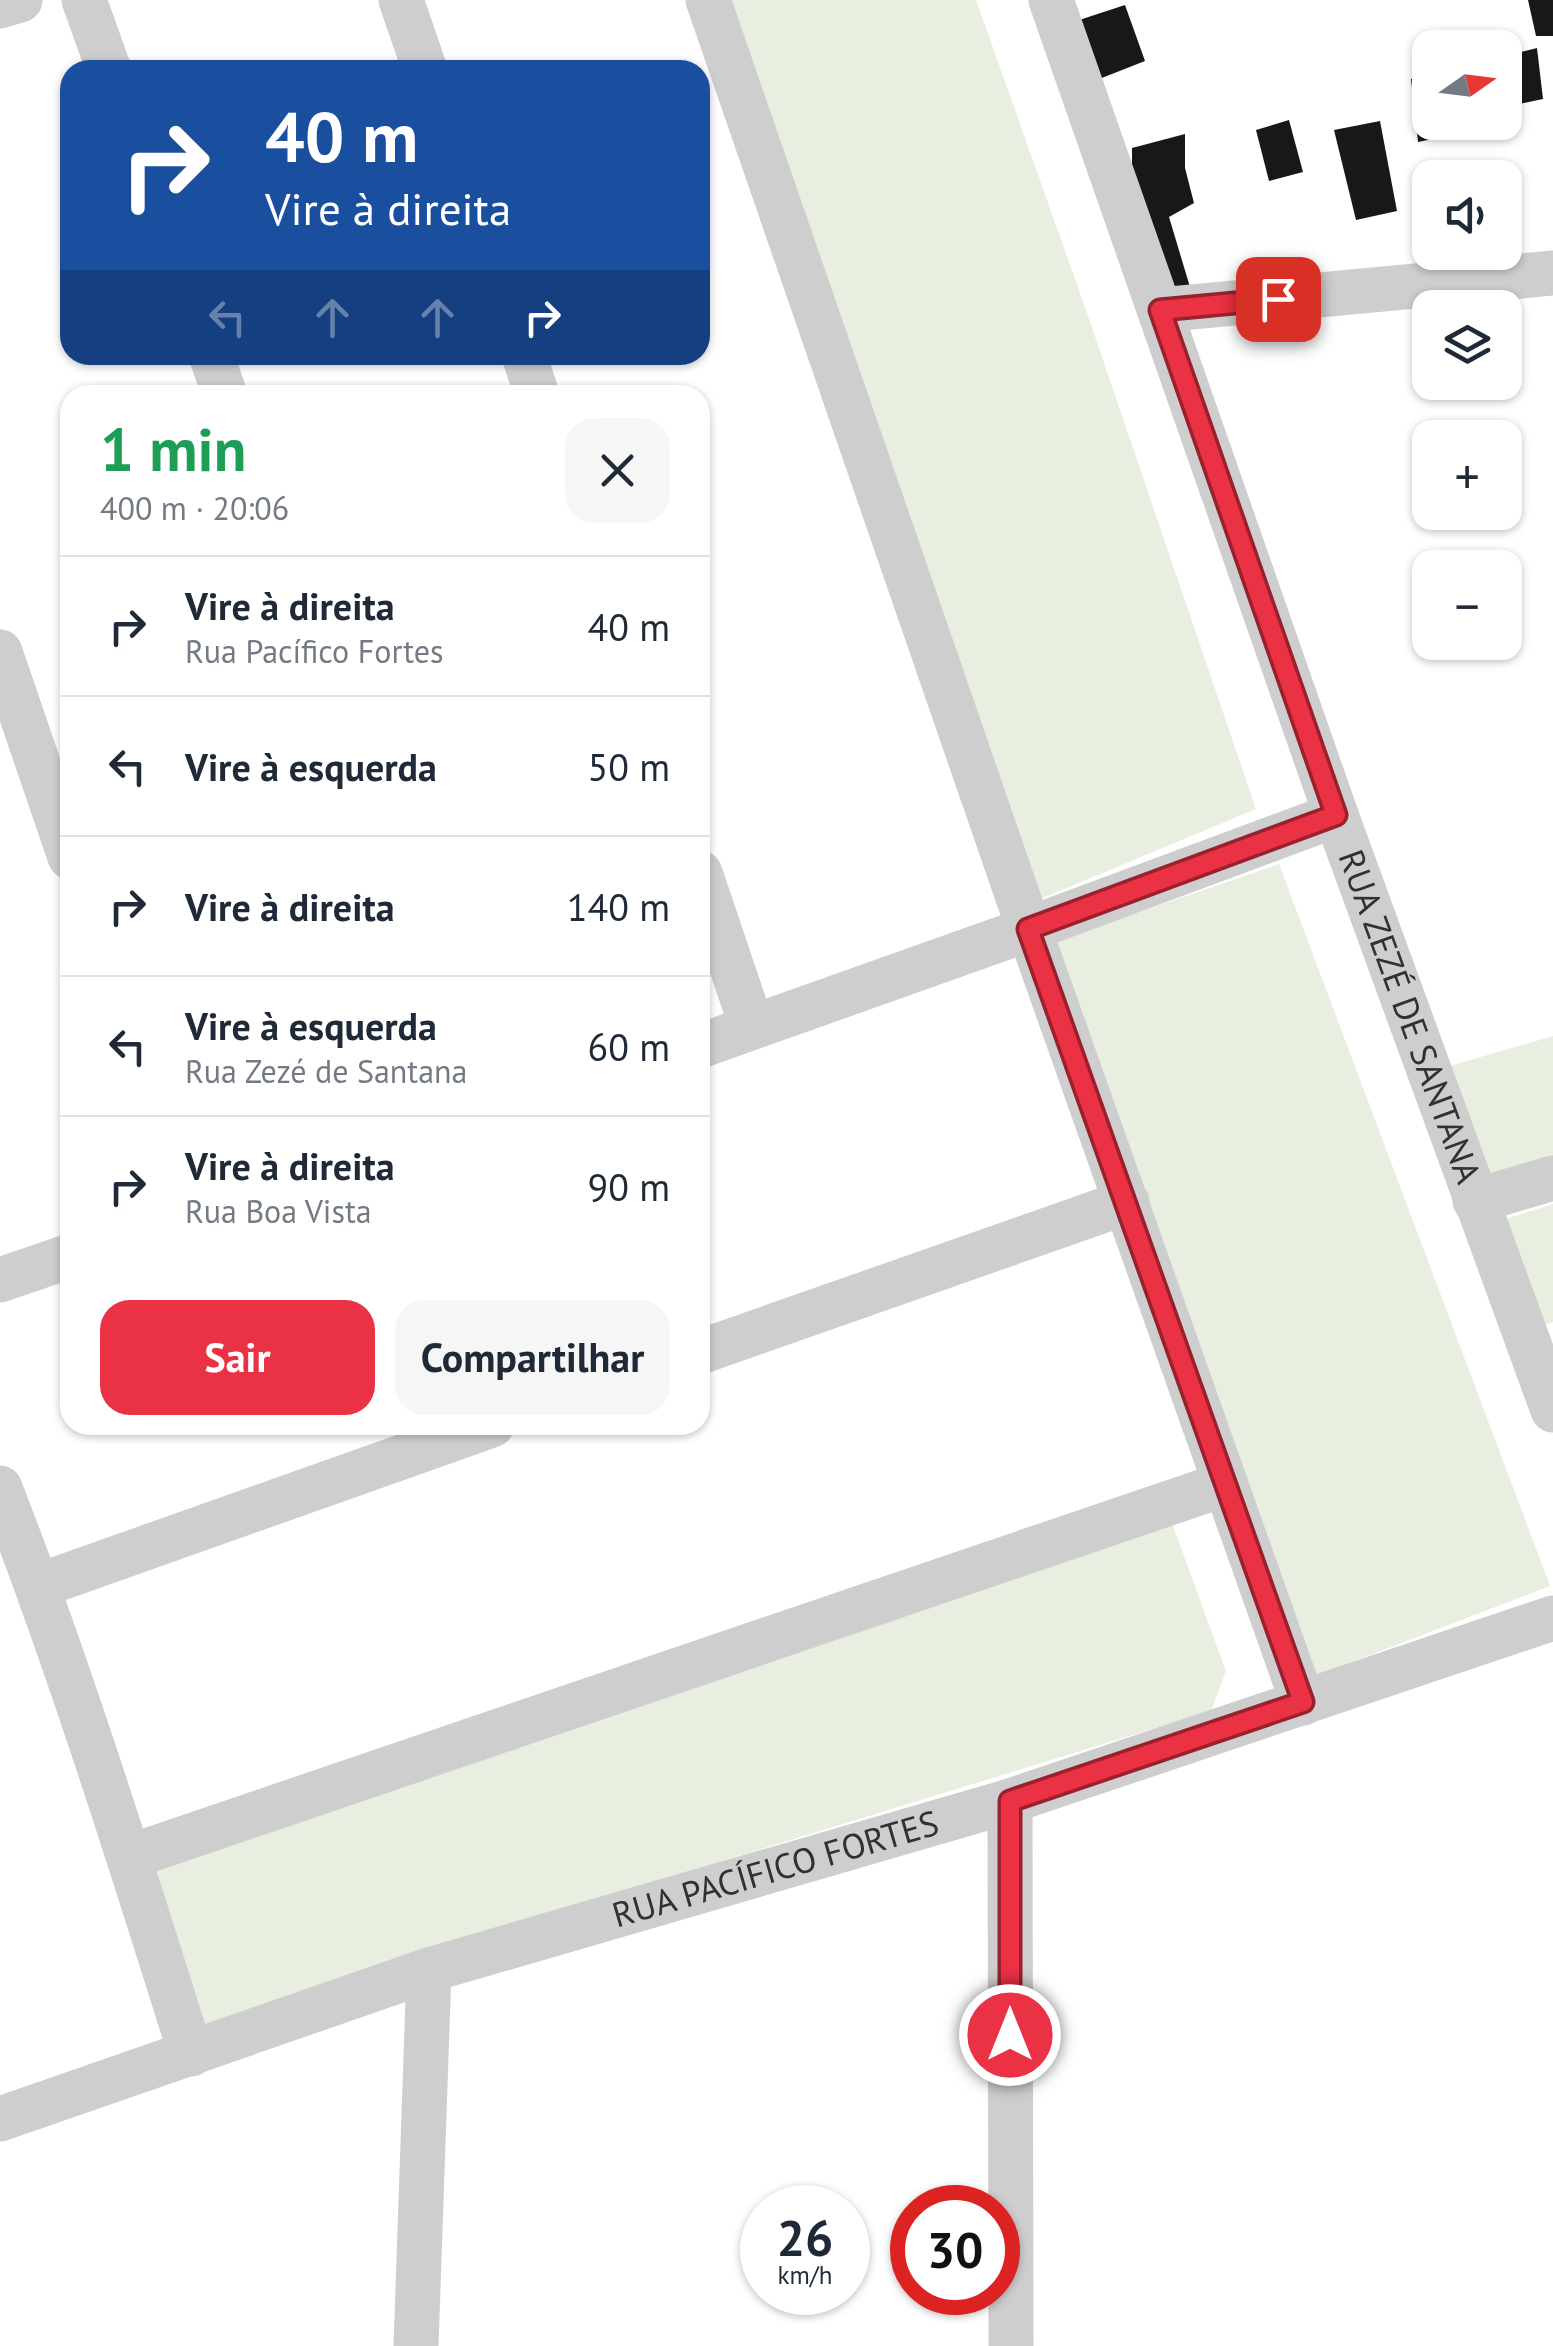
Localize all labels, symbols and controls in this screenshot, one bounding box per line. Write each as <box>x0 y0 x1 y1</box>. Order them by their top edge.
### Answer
north arrow <box>1412 30 1522 140</box>
map controls <box>1412 30 1522 660</box>
text: 40 m <box>265 91 418 181</box>
icon: right <box>100 100 230 230</box>
button: sound <box>1412 160 1522 270</box>
text: Vire à direita <box>265 179 511 237</box>
pin <box>1236 257 1321 342</box>
icon: arrive <box>1251 272 1306 327</box>
icon: left <box>200 290 255 345</box>
icon: ahead <box>305 290 360 345</box>
icon: ahead <box>410 290 465 345</box>
icon: right <box>515 290 570 345</box>
button: layers <box>1412 290 1522 400</box>
text: 1 min <box>100 410 246 488</box>
button: close <box>565 418 670 523</box>
button: + <box>1412 420 1522 530</box>
text: 400 m · 20:06 <box>100 487 289 529</box>
button: − <box>1412 550 1522 660</box>
text: Vire à direita <box>185 581 395 630</box>
icon: right <box>100 599 155 654</box>
text: 40 m <box>588 602 670 651</box>
text: Rua Pacífico Fortes <box>185 630 443 672</box>
icon: left <box>100 739 155 794</box>
text: Vire à esquerda <box>185 742 437 791</box>
text: 50 m <box>588 742 670 791</box>
street label: RUA ZEZÉ DE SANTANA <box>1329 843 1492 1190</box>
icon: right <box>100 879 155 934</box>
text: Vire à direita <box>185 882 395 931</box>
text: 140 m <box>567 882 670 931</box>
text: Vire à esquerda <box>185 1001 437 1050</box>
icon: left <box>100 1019 155 1074</box>
text: 60 m <box>588 1022 670 1071</box>
text: Rua Zezé de Santana <box>185 1050 467 1092</box>
text: Vire à direita <box>185 1141 395 1190</box>
icon: right <box>100 1159 155 1214</box>
text: 90 m <box>588 1162 670 1211</box>
text: Rua Boa Vista <box>185 1190 372 1232</box>
button: Sair <box>100 1300 375 1415</box>
button: Compartilhar <box>395 1300 670 1415</box>
street label: RUA PACÍFICO FORTES <box>607 1799 944 1937</box>
position arrow <box>958 1983 1062 2087</box>
speed limit sign: 30 <box>890 2185 1020 2315</box>
text: 26 <box>777 2205 833 2270</box>
text: km/h <box>778 2259 832 2291</box>

